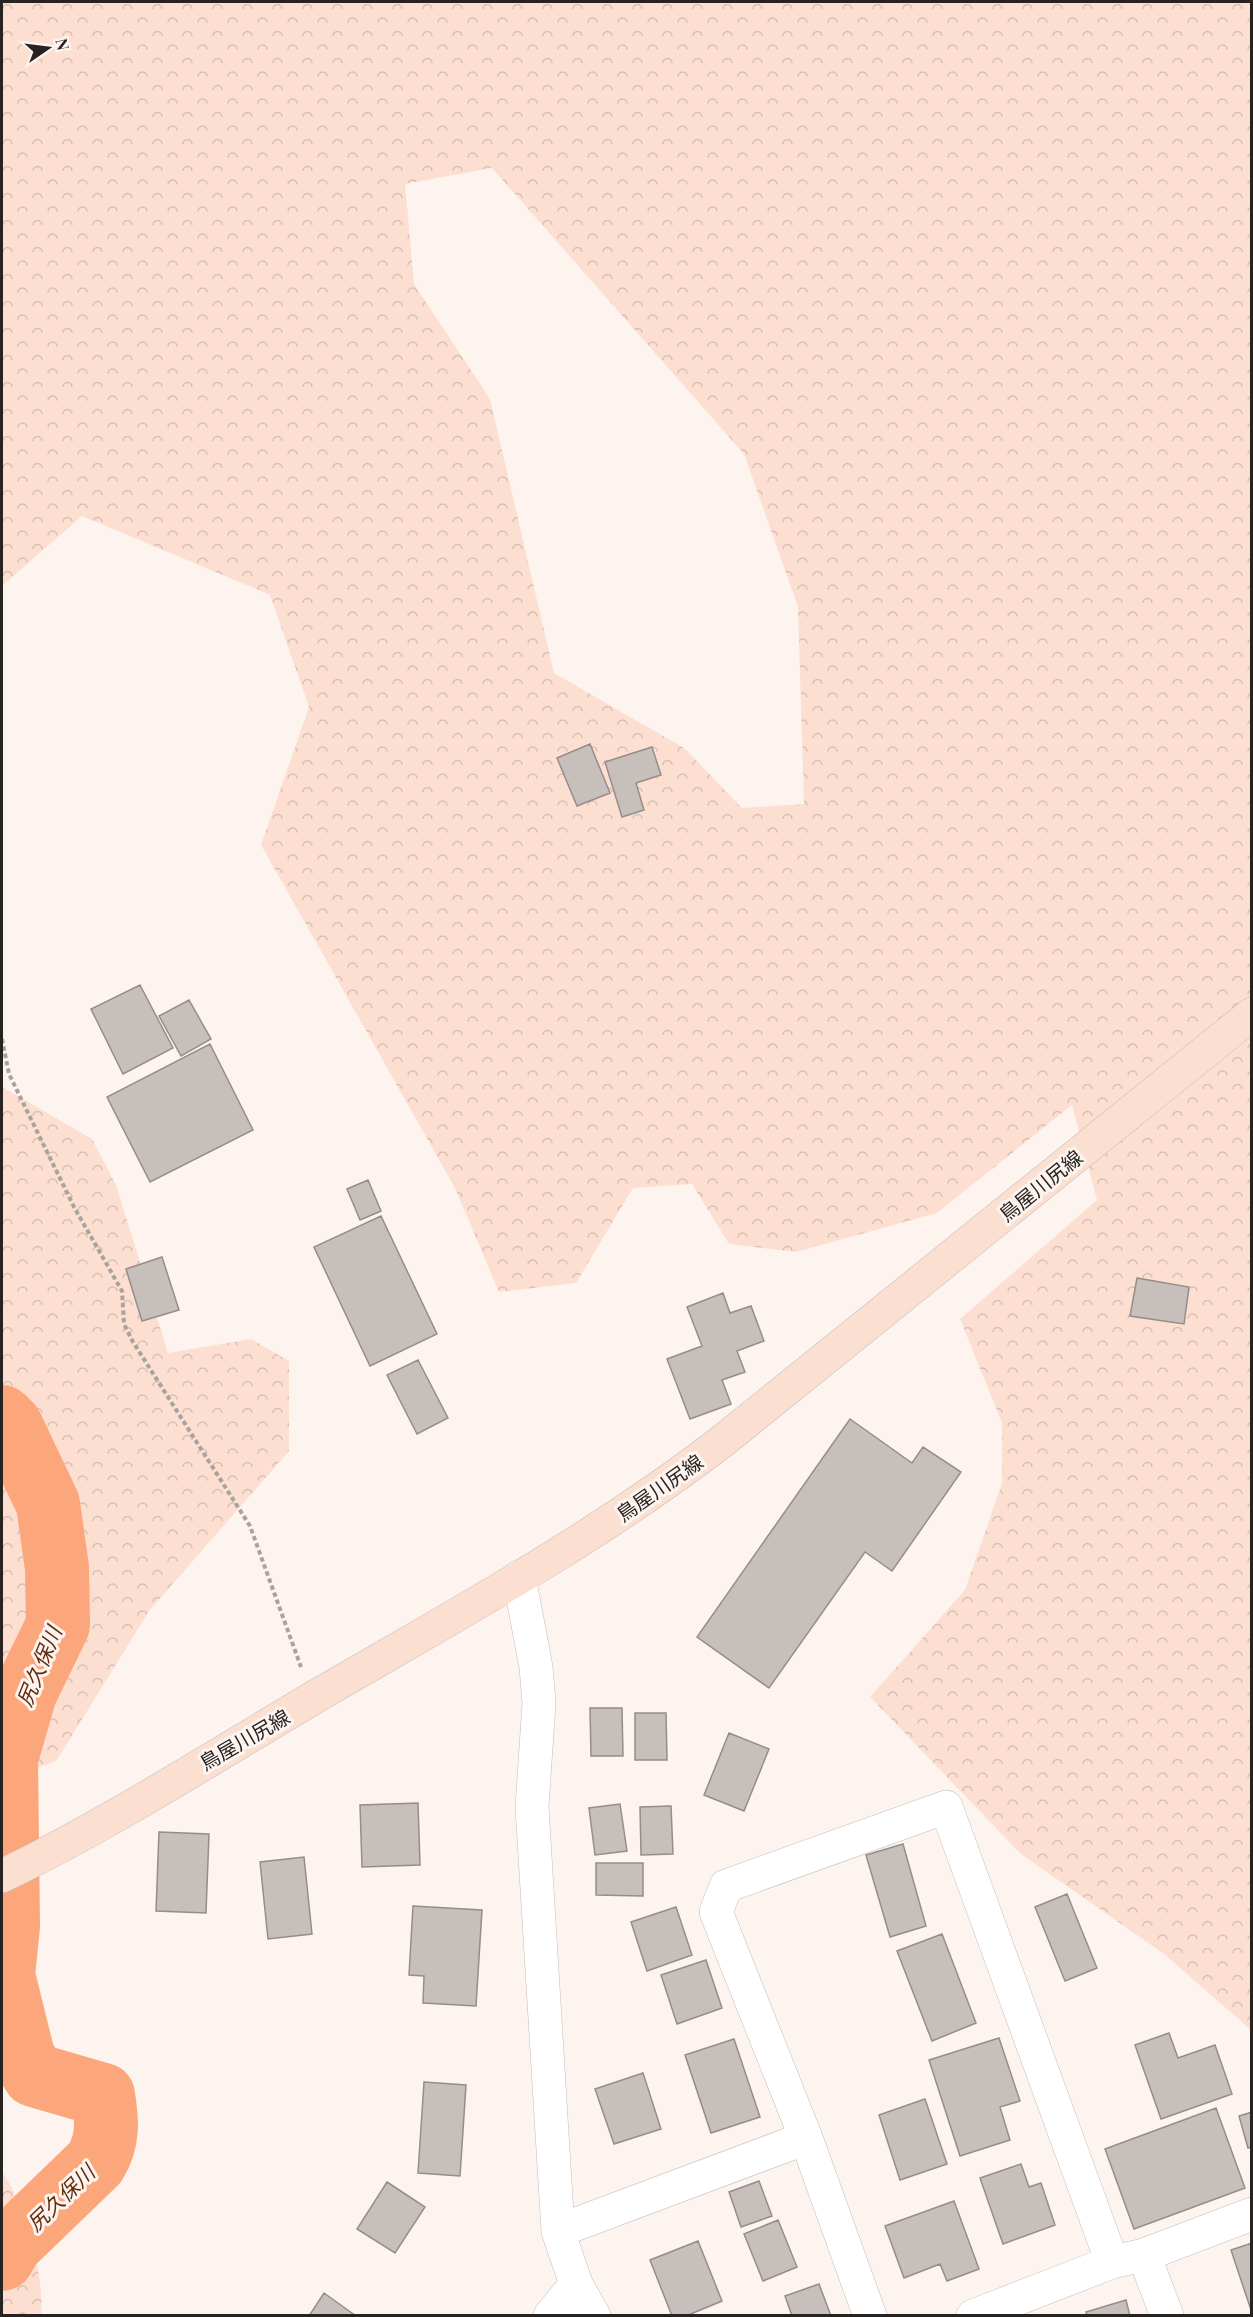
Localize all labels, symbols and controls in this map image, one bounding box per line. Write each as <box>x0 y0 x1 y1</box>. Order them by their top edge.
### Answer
north arrow <box>18 18 78 78</box>
text: N <box>51 36 75 53</box>
street label: 鳥屋川尻線 <box>993 1143 1087 1227</box>
street label: 鳥屋川尻線 <box>610 1447 708 1527</box>
water label: 尻久保川 <box>9 1620 67 1710</box>
street label: 鳥屋川尻線 <box>194 1702 294 1776</box>
water label: 尻久保川 <box>20 2156 101 2236</box>

